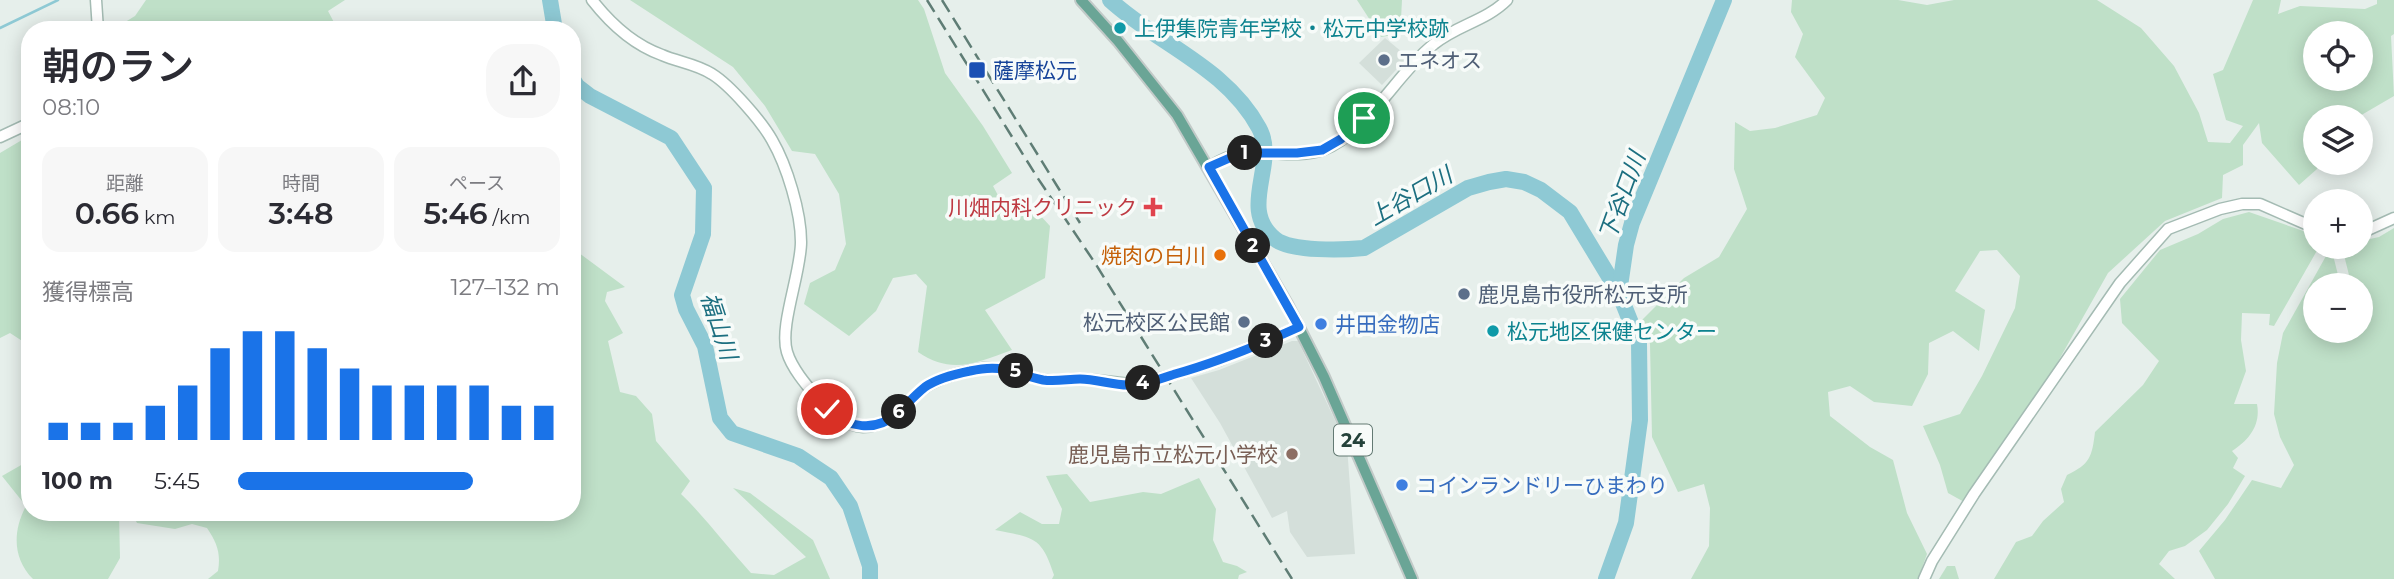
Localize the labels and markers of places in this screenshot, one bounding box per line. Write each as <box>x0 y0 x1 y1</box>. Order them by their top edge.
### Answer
place label: 上伊集院青年学校・松元中学校跡 <box>1134 16 1449 41</box>
marker: 上伊集院青年学校・松元中学校跡 <box>1112 20 1128 36</box>
place label: エネオス <box>1398 48 1482 73</box>
marker: エネオス <box>1376 52 1392 68</box>
place label: 薩摩松元 <box>993 58 1077 83</box>
marker: 薩摩松元 <box>967 60 987 80</box>
pin <box>1334 88 1394 148</box>
pin: 1 <box>1228 136 1262 170</box>
place label: 川畑内科クリニック <box>948 195 1137 220</box>
marker: 川畑内科クリニック <box>1143 197 1163 217</box>
pin: 2 <box>1236 229 1270 264</box>
place label: 焼肉の白川 <box>1101 243 1206 268</box>
marker: 焼肉の白川 <box>1212 247 1228 263</box>
place label: 鹿児島市役所松元支所 <box>1478 282 1688 307</box>
marker: 鹿児島市役所松元支所 <box>1456 286 1472 302</box>
place label: 松元校区公民館 <box>1083 310 1230 335</box>
place label: 井田金物店 <box>1335 312 1440 337</box>
marker: 松元校区公民館 <box>1236 314 1252 330</box>
marker: 井田金物店 <box>1313 316 1329 332</box>
place label: 松元地区保健センター <box>1507 319 1717 344</box>
marker: 松元地区保健センター <box>1485 323 1501 339</box>
pin: 3 <box>1248 324 1284 358</box>
pin: 5 <box>998 354 1034 388</box>
pin: 4 <box>1126 366 1160 400</box>
pin <box>797 379 857 439</box>
pin: 6 <box>881 394 916 430</box>
place label: 鹿児島市立松元小学校 <box>1068 442 1278 467</box>
marker: 鹿児島市立松元小学校 <box>1284 446 1300 462</box>
place label: コインランドリーひまわり <box>1416 473 1668 498</box>
marker: コインランドリーひまわり <box>1394 477 1410 493</box>

